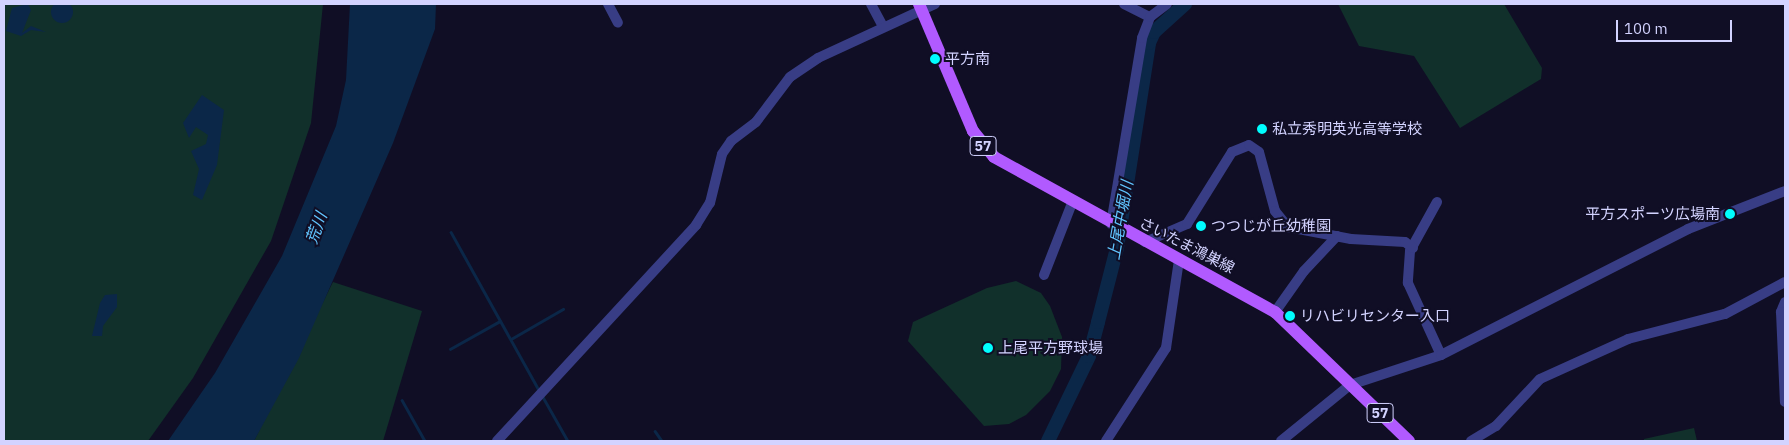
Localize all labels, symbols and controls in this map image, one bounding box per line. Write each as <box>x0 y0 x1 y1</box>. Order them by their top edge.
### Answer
scale bar <box>1619 10 1735 42</box>
text: 100 m <box>1624 19 1668 38</box>
place label: 平方南 <box>945 50 990 68</box>
marker: 平方南 <box>929 53 941 65</box>
place label: 私立秀明英光高等学校 <box>1272 120 1422 138</box>
marker: 私立秀明英光高等学校 <box>1256 123 1268 135</box>
road number: 57 <box>969 134 997 158</box>
water label: 上尾中堀川 <box>1104 179 1136 261</box>
place label: 平方スポーツ広場南 <box>1585 205 1720 223</box>
marker: 平方スポーツ広場南 <box>1724 208 1736 220</box>
water label: 荒川 <box>302 210 330 246</box>
street label: さいたま鴻巣線 <box>1136 213 1238 277</box>
place label: つつじが丘幼稚園 <box>1211 217 1331 235</box>
marker: つつじが丘幼稚園 <box>1195 220 1207 232</box>
place label: リハビリセンター入口 <box>1300 307 1450 325</box>
marker: リハビリセンター入口 <box>1284 310 1296 322</box>
place label: 上尾平方野球場 <box>998 339 1103 357</box>
marker: 上尾平方野球場 <box>982 342 994 354</box>
road number: 57 <box>1366 402 1394 424</box>

